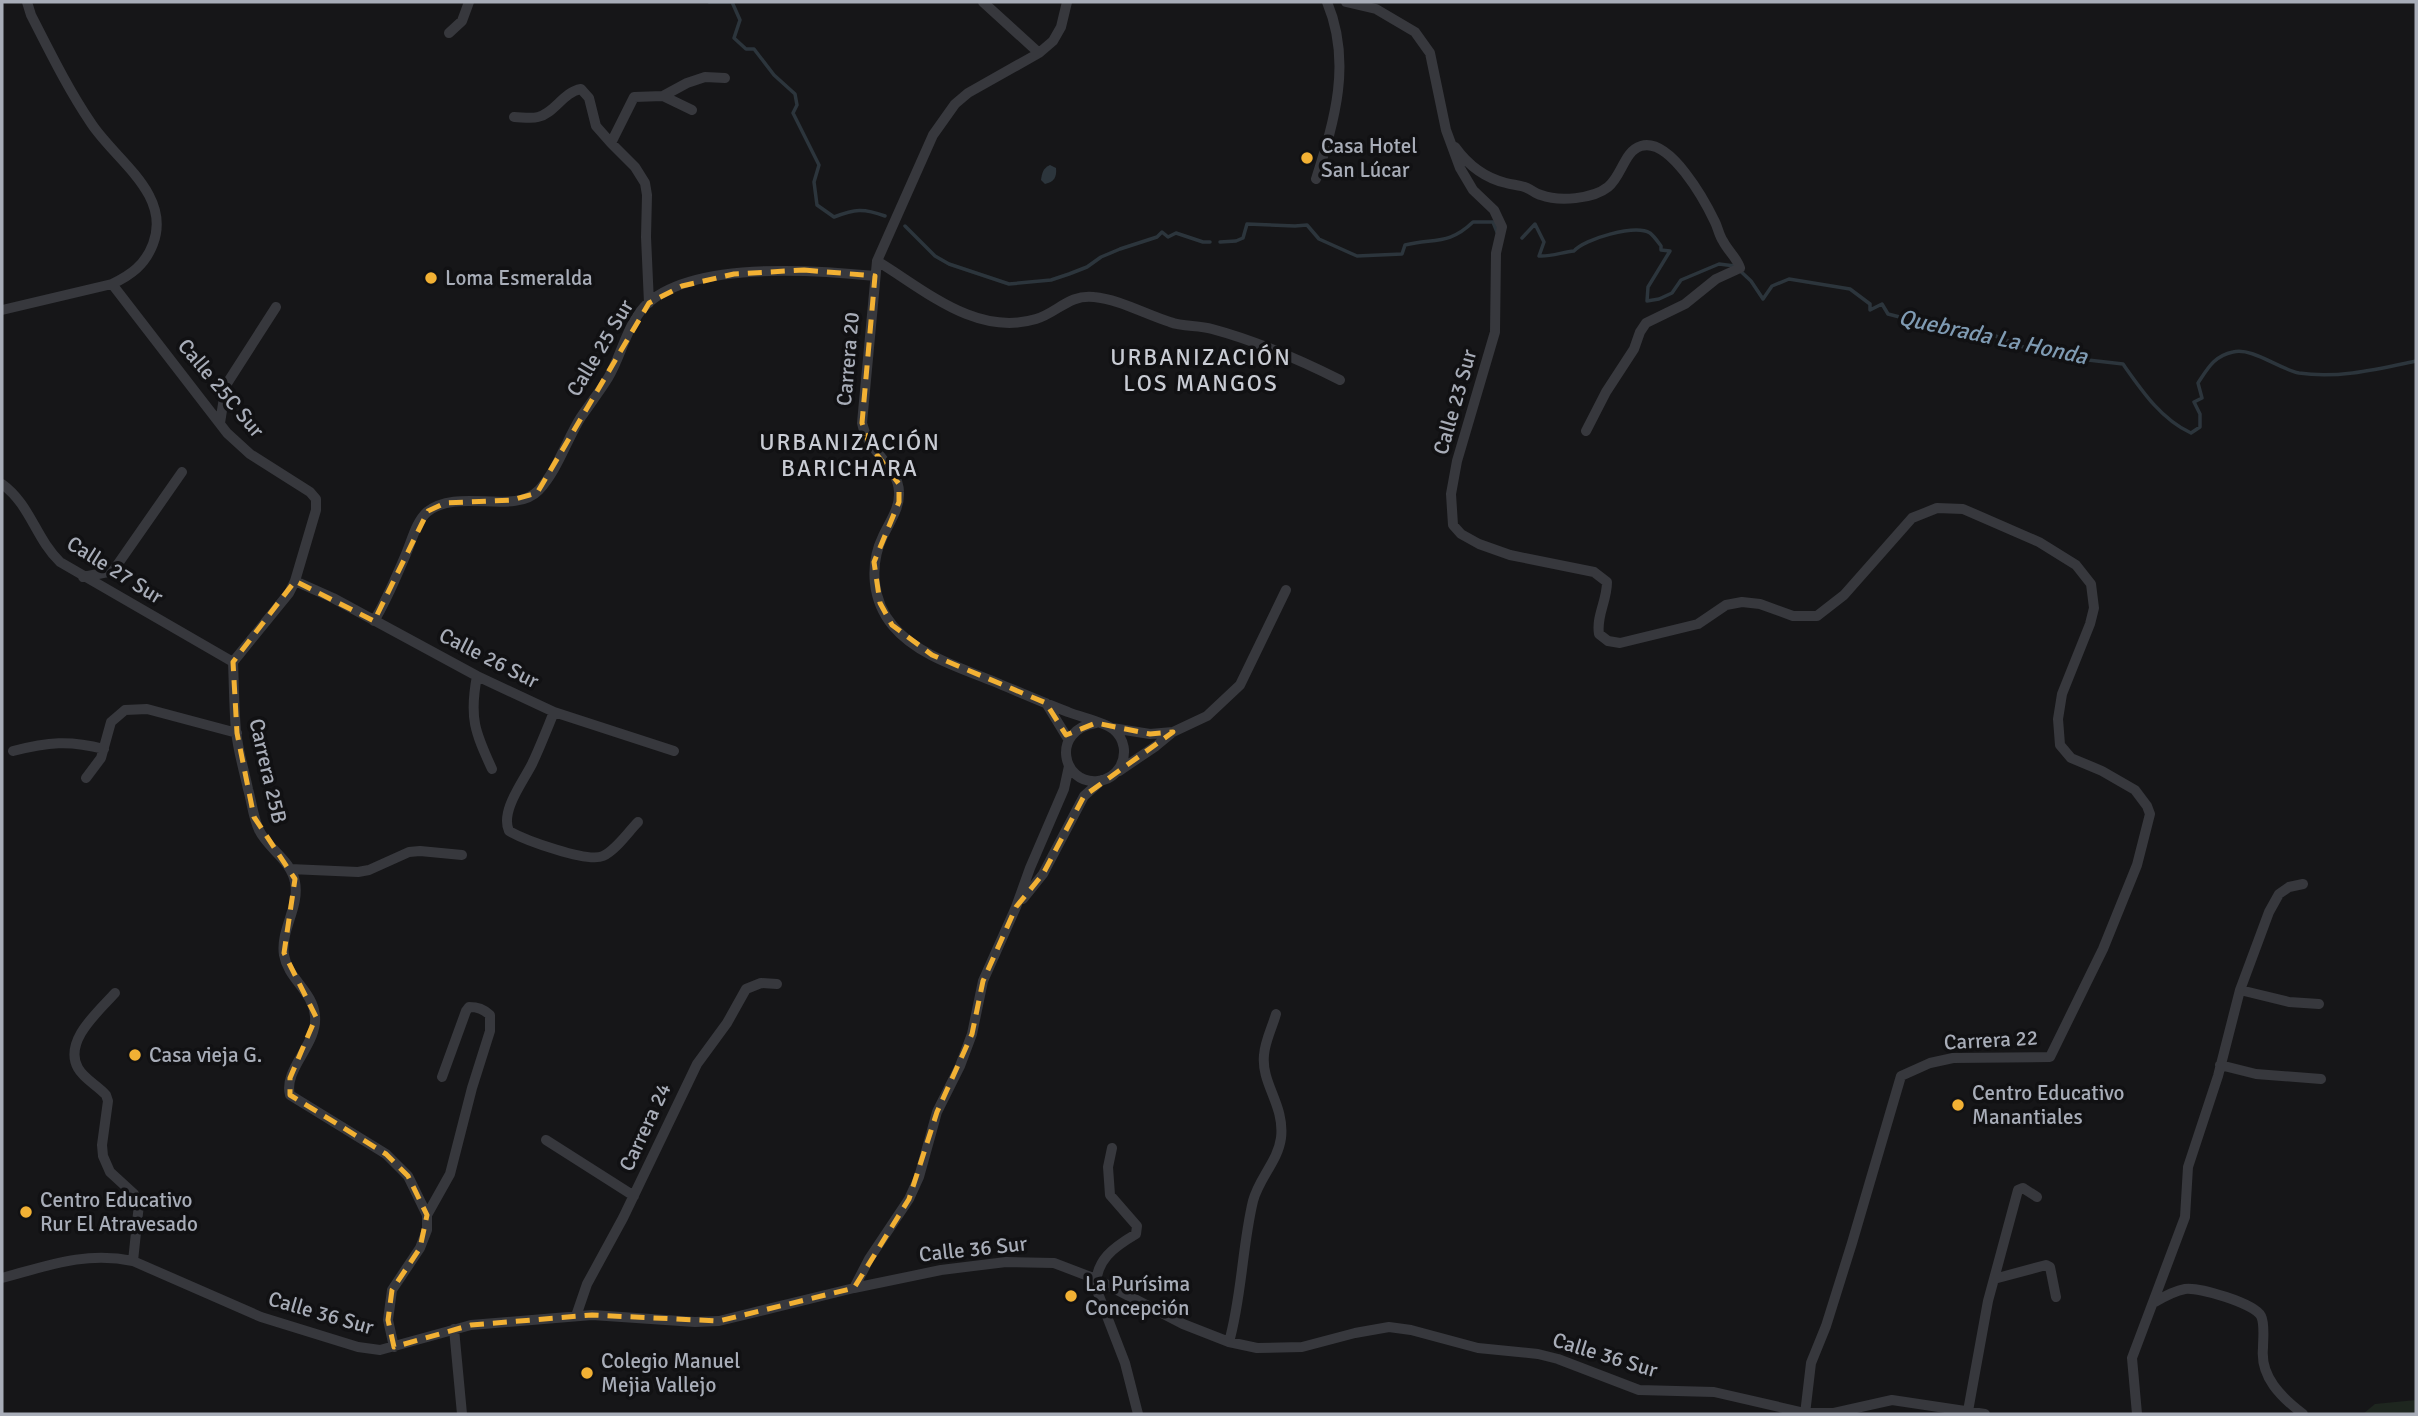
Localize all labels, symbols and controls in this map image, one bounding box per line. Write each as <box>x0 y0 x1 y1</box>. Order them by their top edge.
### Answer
place label: Casa Hotel San Lúcar <box>1321 133 1417 183</box>
marker: Casa Hotel San Lúcar <box>1299 150 1315 166</box>
place label: Loma Esmeralda <box>445 265 593 291</box>
marker: Loma Esmeralda <box>423 270 439 286</box>
street label: Calle 25 Sur <box>561 295 639 401</box>
water label: Quebrada La Honda <box>1896 303 2091 371</box>
street label: Carrera 20 <box>831 311 865 407</box>
street label: Calle 25C Sur <box>172 333 270 443</box>
district label: URBANIZACIÓN LOS MANGOS <box>1110 343 1292 398</box>
street label: Calle 23 Sur <box>1428 346 1483 458</box>
district label: URBANIZACIÓN BARICHARA <box>759 428 941 483</box>
street label: Calle 27 Sur <box>62 530 168 610</box>
street label: Calle 26 Sur <box>435 622 543 694</box>
street label: Carrera 25B <box>243 716 293 826</box>
street label: Carrera 22 <box>1943 1025 2039 1055</box>
place label: Casa vieja G. <box>149 1042 262 1068</box>
marker: Casa vieja G. <box>127 1047 143 1063</box>
street label: Carrera 24 <box>613 1079 677 1175</box>
place label: Centro Educativo Manantiales <box>1972 1080 2124 1130</box>
marker: Centro Educativo Manantiales <box>1950 1097 1966 1113</box>
place label: Centro Educativo Rur El Atravesado <box>40 1187 198 1237</box>
marker: Centro Educativo Rur El Atravesado <box>18 1204 34 1220</box>
street label: Calle 36 Sur <box>918 1230 1029 1268</box>
place label: La Purísima Concepción <box>1085 1271 1190 1321</box>
street label: Calle 36 Sur <box>265 1286 377 1341</box>
marker: La Purísima Concepción <box>1063 1288 1079 1304</box>
street label: Calle 36 Sur <box>1549 1327 1661 1383</box>
place label: Colegio Manuel Mejia Vallejo <box>601 1348 740 1398</box>
marker: Colegio Manuel Mejia Vallejo <box>579 1365 595 1381</box>

